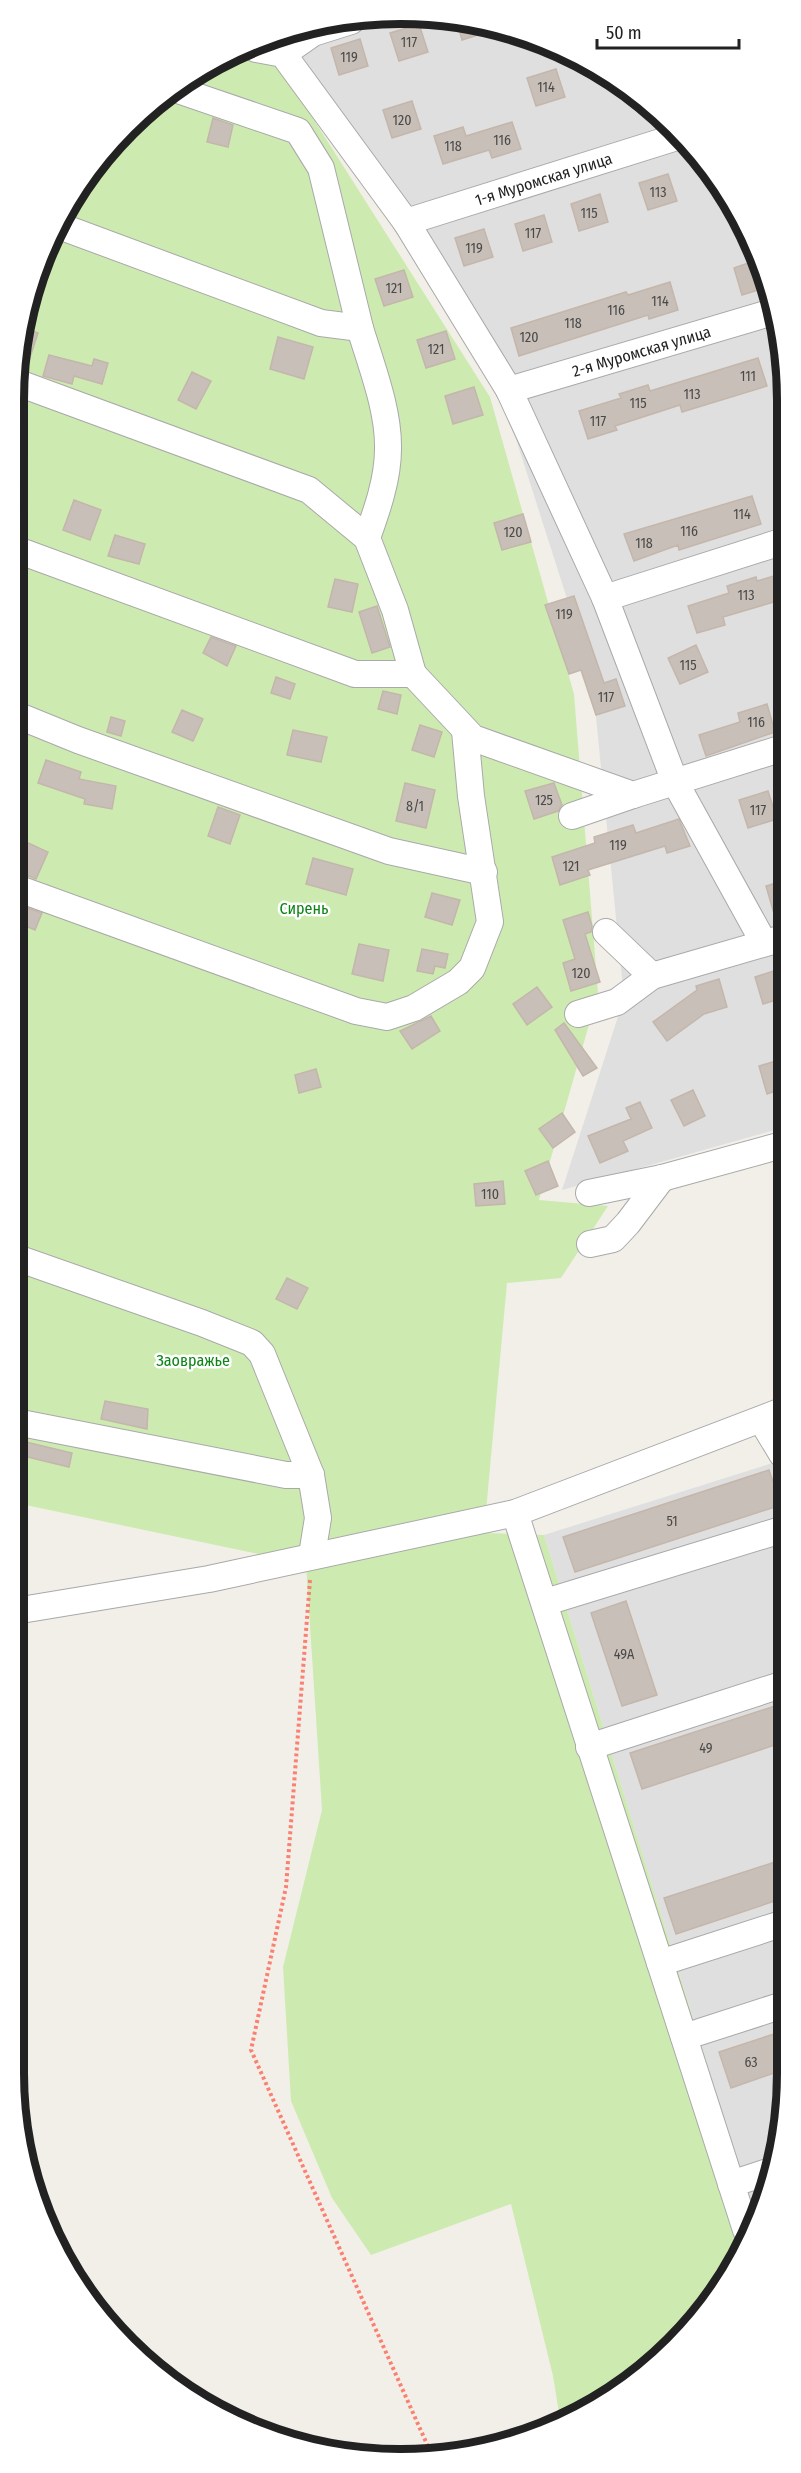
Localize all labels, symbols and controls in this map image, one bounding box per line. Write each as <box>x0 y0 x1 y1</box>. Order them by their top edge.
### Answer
scale bar <box>597 12 740 50</box>
text: 50 m <box>606 22 642 44</box>
house number: 117 <box>401 34 418 51</box>
house number: 119 <box>340 49 358 66</box>
house number: 114 <box>537 79 555 96</box>
house number: 120 <box>393 112 411 129</box>
house number: 116 <box>493 132 511 149</box>
house number: 118 <box>444 138 462 155</box>
street label: 1-я Муромская улица <box>473 149 615 210</box>
house number: 113 <box>649 184 667 201</box>
house number: 115 <box>580 205 598 222</box>
house number: 117 <box>525 225 542 242</box>
house number: 119 <box>465 240 483 257</box>
house number: 121 <box>386 280 402 297</box>
house number: 114 <box>651 293 669 310</box>
house number: 116 <box>607 302 625 319</box>
house number: 118 <box>564 315 582 332</box>
street label: 2-я Муромская улица <box>570 322 713 381</box>
house number: 120 <box>520 329 538 346</box>
house number: 121 <box>428 341 444 358</box>
house number: 111 <box>740 368 756 385</box>
house number: 113 <box>683 386 701 403</box>
house number: 115 <box>629 395 647 412</box>
house number: 117 <box>590 413 607 430</box>
house number: 114 <box>733 506 751 523</box>
house number: 116 <box>680 523 698 540</box>
house number: 120 <box>504 524 522 541</box>
house number: 118 <box>635 535 653 552</box>
house number: 113 <box>737 587 755 604</box>
house number: 119 <box>555 606 573 623</box>
house number: 115 <box>679 657 697 674</box>
house number: 117 <box>598 689 615 706</box>
house number: 116 <box>747 714 765 731</box>
house number: 125 <box>535 792 553 809</box>
house number: 8/1 <box>406 798 424 815</box>
house number: 117 <box>750 802 767 819</box>
house number: 119 <box>609 837 627 854</box>
house number: 121 <box>563 858 579 875</box>
park label: Сирень <box>280 899 328 918</box>
house number: 120 <box>572 965 590 982</box>
house number: 110 <box>481 1186 499 1203</box>
park label: Заовражье <box>156 1351 230 1370</box>
house number: 51 <box>666 1513 678 1530</box>
house number: 49А <box>614 1646 635 1663</box>
house number: 49 <box>699 1740 713 1757</box>
house number: 63 <box>744 2054 758 2071</box>

